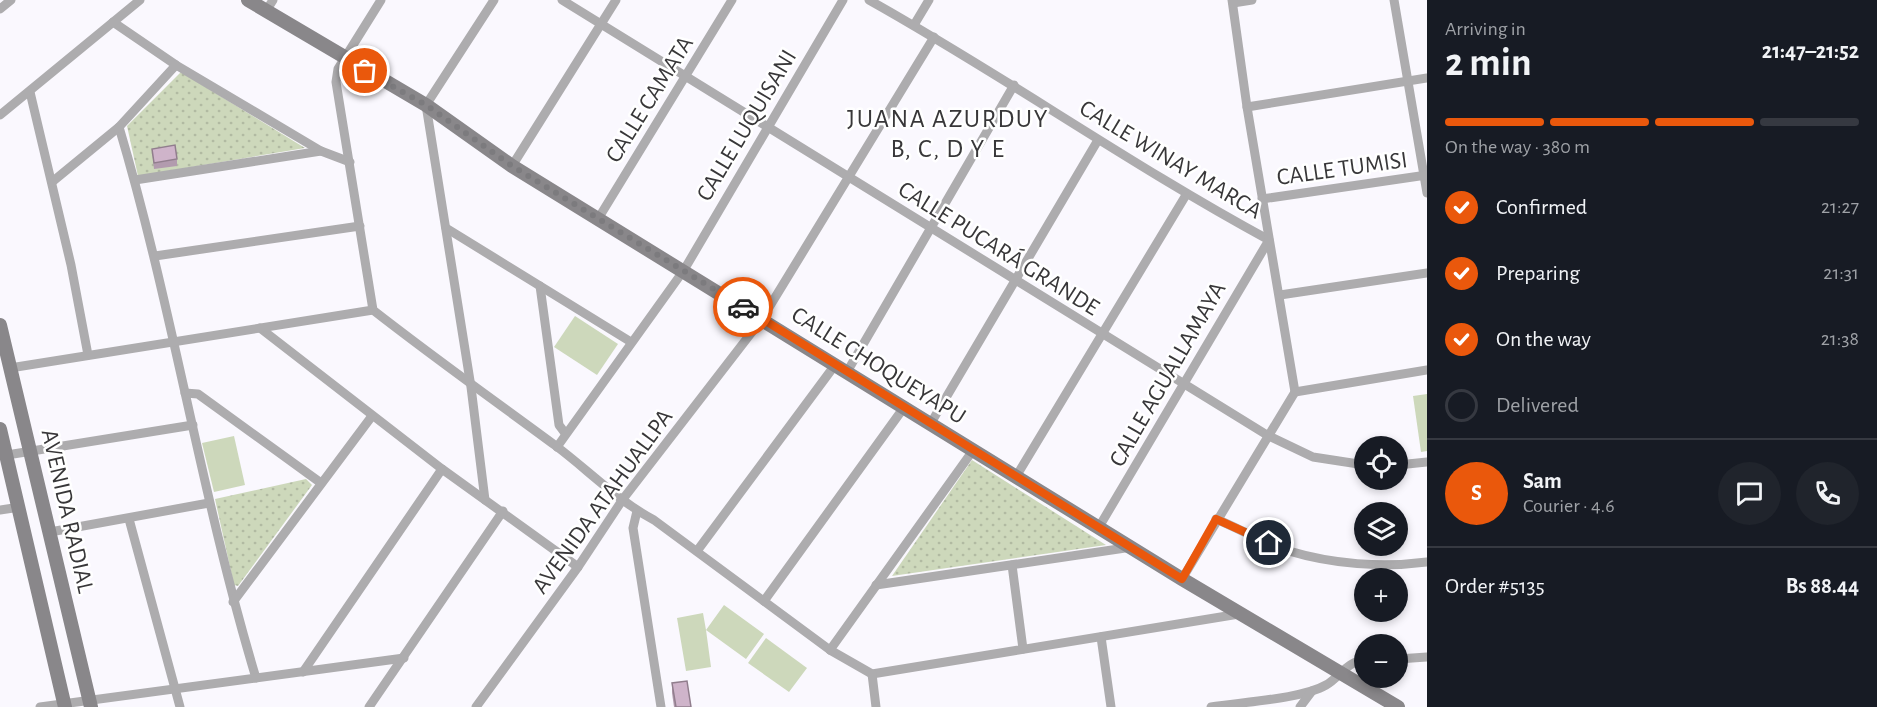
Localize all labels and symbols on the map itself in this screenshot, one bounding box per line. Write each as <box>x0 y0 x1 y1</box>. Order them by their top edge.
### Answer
street label: CALLE CAMATA <box>602 32 698 167</box>
pin <box>339 45 390 96</box>
street label: CALLE LUQUISANI <box>692 46 801 205</box>
street label: CALLE WINAY MARCA <box>1075 96 1266 224</box>
district label: JUANA AZURDUY B, C, D Y E <box>847 106 1049 162</box>
street label: CALLE TUMISI <box>1275 148 1409 190</box>
street label: CALLE PUCARÁ GRANDE <box>894 176 1105 321</box>
courier <box>713 277 773 337</box>
street label: CALLE AGUALLAMAYA <box>1105 278 1231 471</box>
street label: CALLE CHOQUEYAPU <box>787 303 970 429</box>
street label: AVENIDA ATAHUALLPA <box>528 405 678 598</box>
street label: AVENIDA RADIAL <box>37 427 98 595</box>
pin <box>1243 517 1294 568</box>

